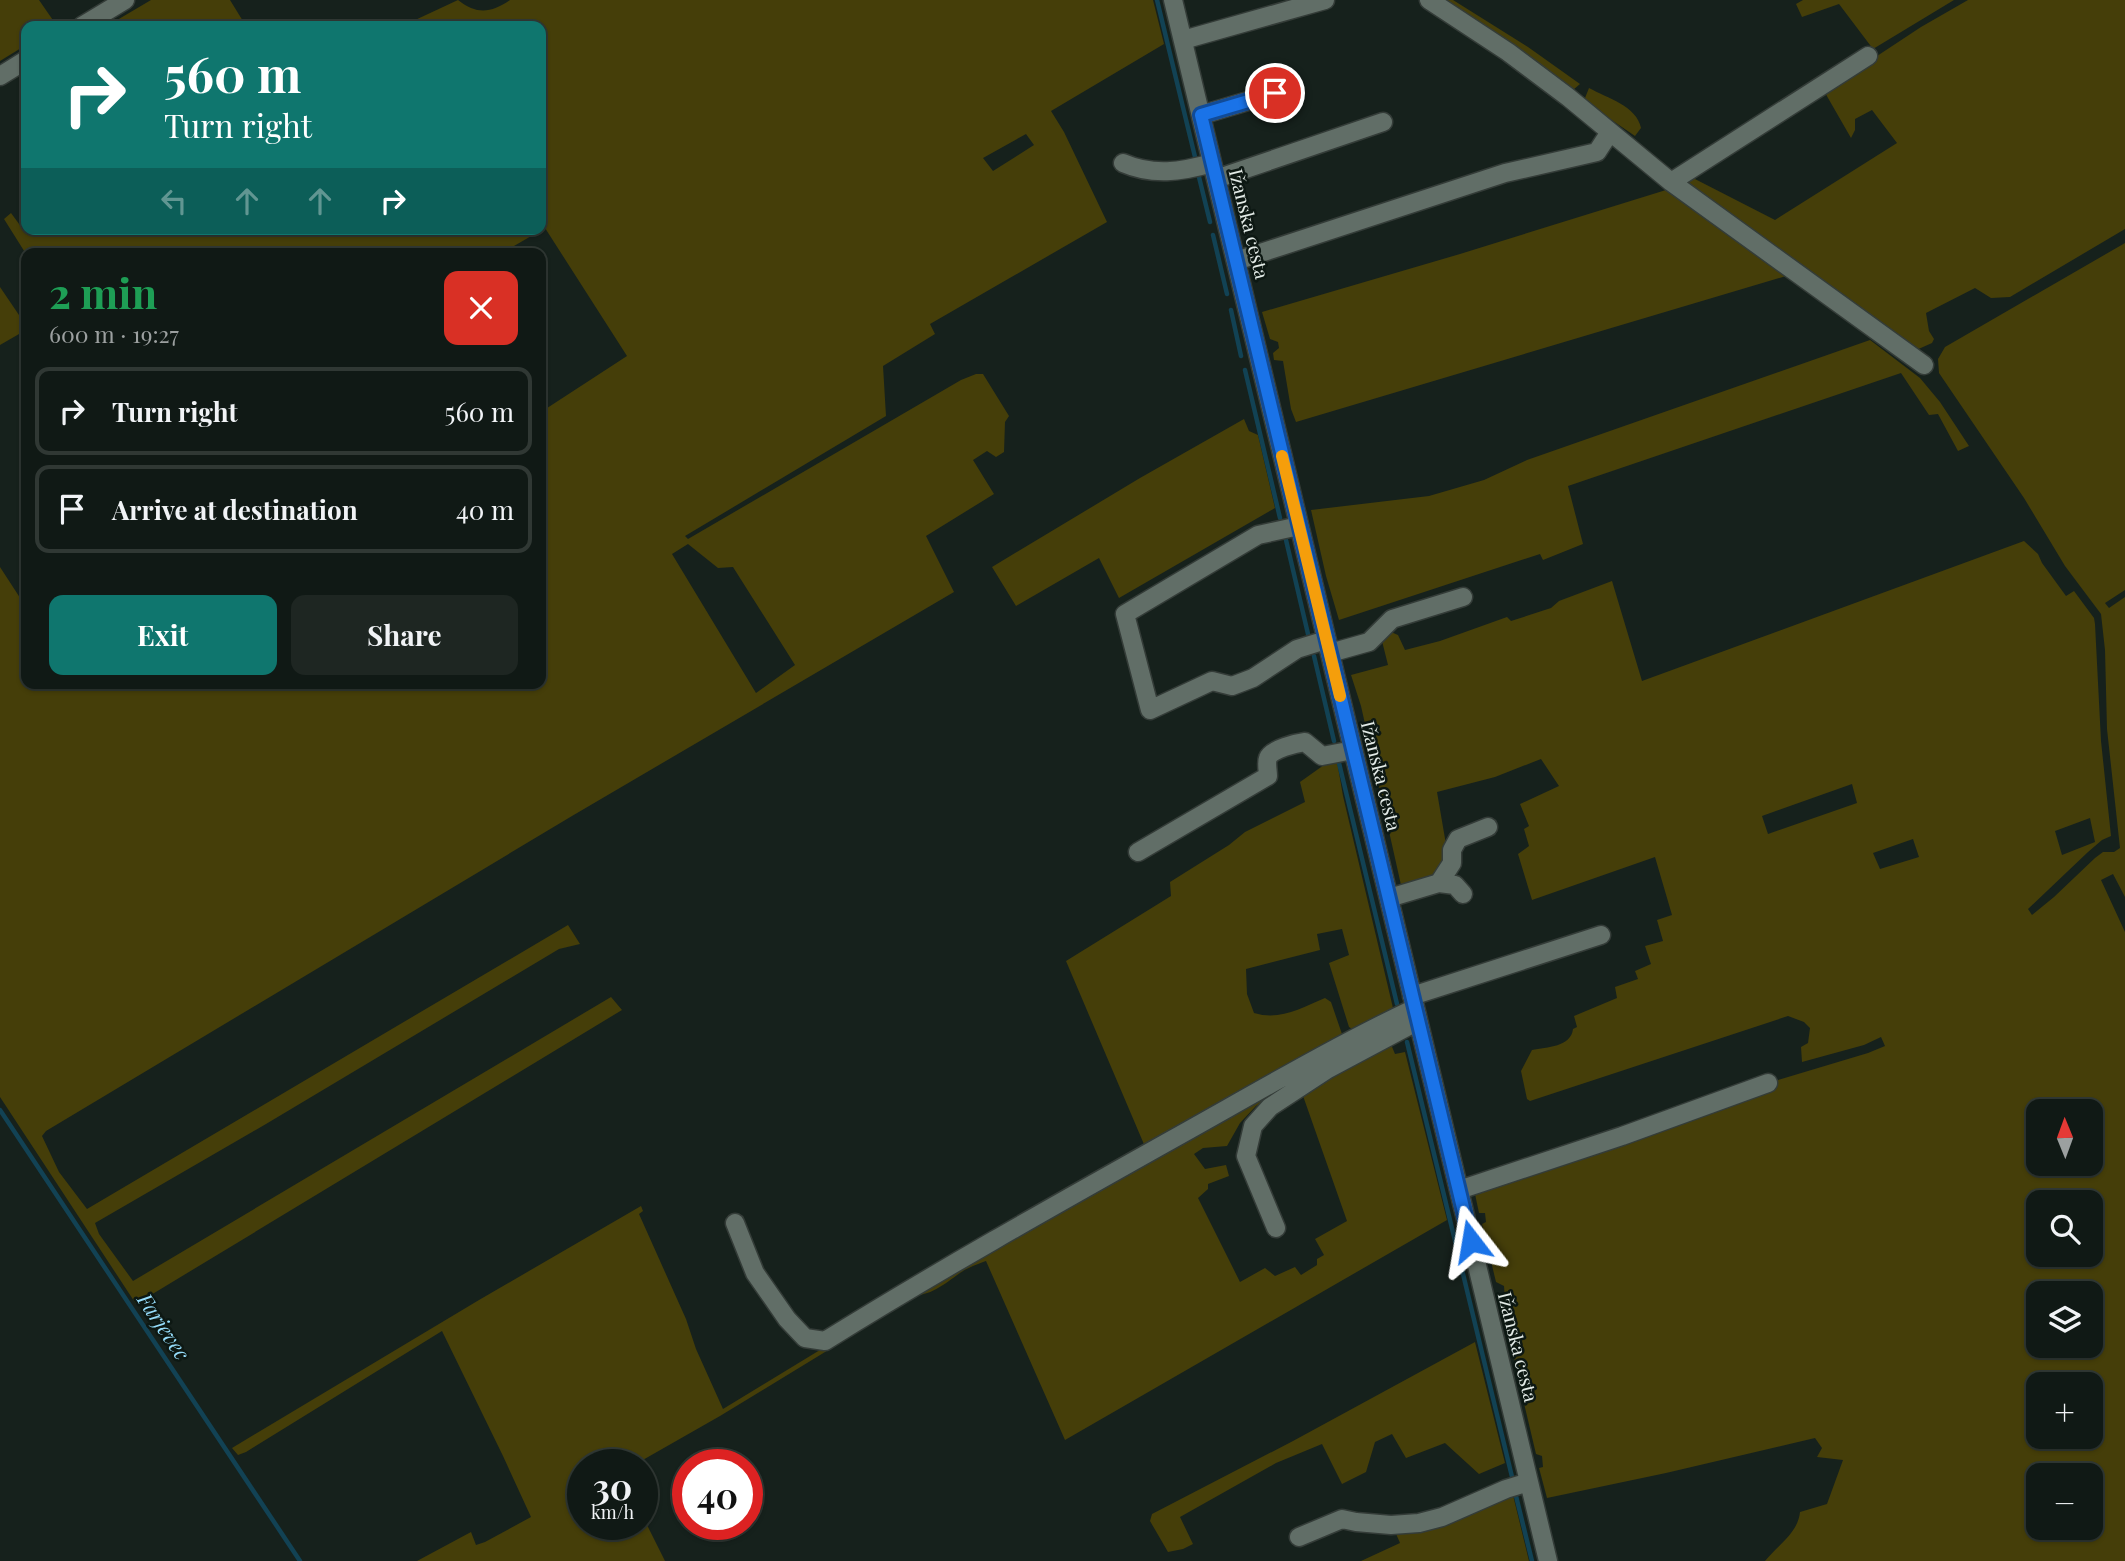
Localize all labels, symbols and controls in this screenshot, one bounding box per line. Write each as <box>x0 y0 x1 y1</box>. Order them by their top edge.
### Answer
text: 560 m <box>164 40 301 105</box>
icon: right <box>49 49 140 140</box>
pin <box>1245 63 1305 123</box>
icon: arrive <box>1256 74 1294 112</box>
text: Turn right <box>164 103 312 146</box>
street label: Ižanska cesta <box>1224 166 1276 282</box>
icon: left <box>155 182 193 220</box>
icon: ahead <box>228 182 266 220</box>
icon: ahead <box>301 182 339 220</box>
icon: right <box>374 182 412 220</box>
text: 2 min <box>49 264 157 320</box>
button: close <box>444 271 518 345</box>
text: 600 m · 19:27 <box>49 318 179 349</box>
icon: right <box>53 392 91 430</box>
text: Turn right <box>112 394 238 429</box>
text: 560 m <box>445 394 514 429</box>
icon: arrive <box>53 490 91 528</box>
text: Arrive at destination <box>112 492 358 527</box>
text: 40 m <box>456 492 514 527</box>
button: Exit <box>49 595 277 675</box>
button: Share <box>291 595 518 675</box>
street label: Ižanska cesta <box>1356 718 1408 834</box>
north arrow <box>2026 1099 2104 1176</box>
map controls <box>2026 1099 2103 1540</box>
button: search <box>2026 1190 2103 1267</box>
position arrow <box>1434 1204 1508 1278</box>
button: layers <box>2026 1281 2103 1358</box>
water label: Farjevec <box>132 1286 197 1365</box>
street label: Ižanska cesta <box>1493 1289 1545 1405</box>
button: + <box>2026 1372 2103 1449</box>
speed limit sign: 40 <box>672 1449 763 1540</box>
text: 30 <box>593 1462 632 1509</box>
button: − <box>2026 1463 2103 1540</box>
text: km/h <box>591 1500 634 1524</box>

